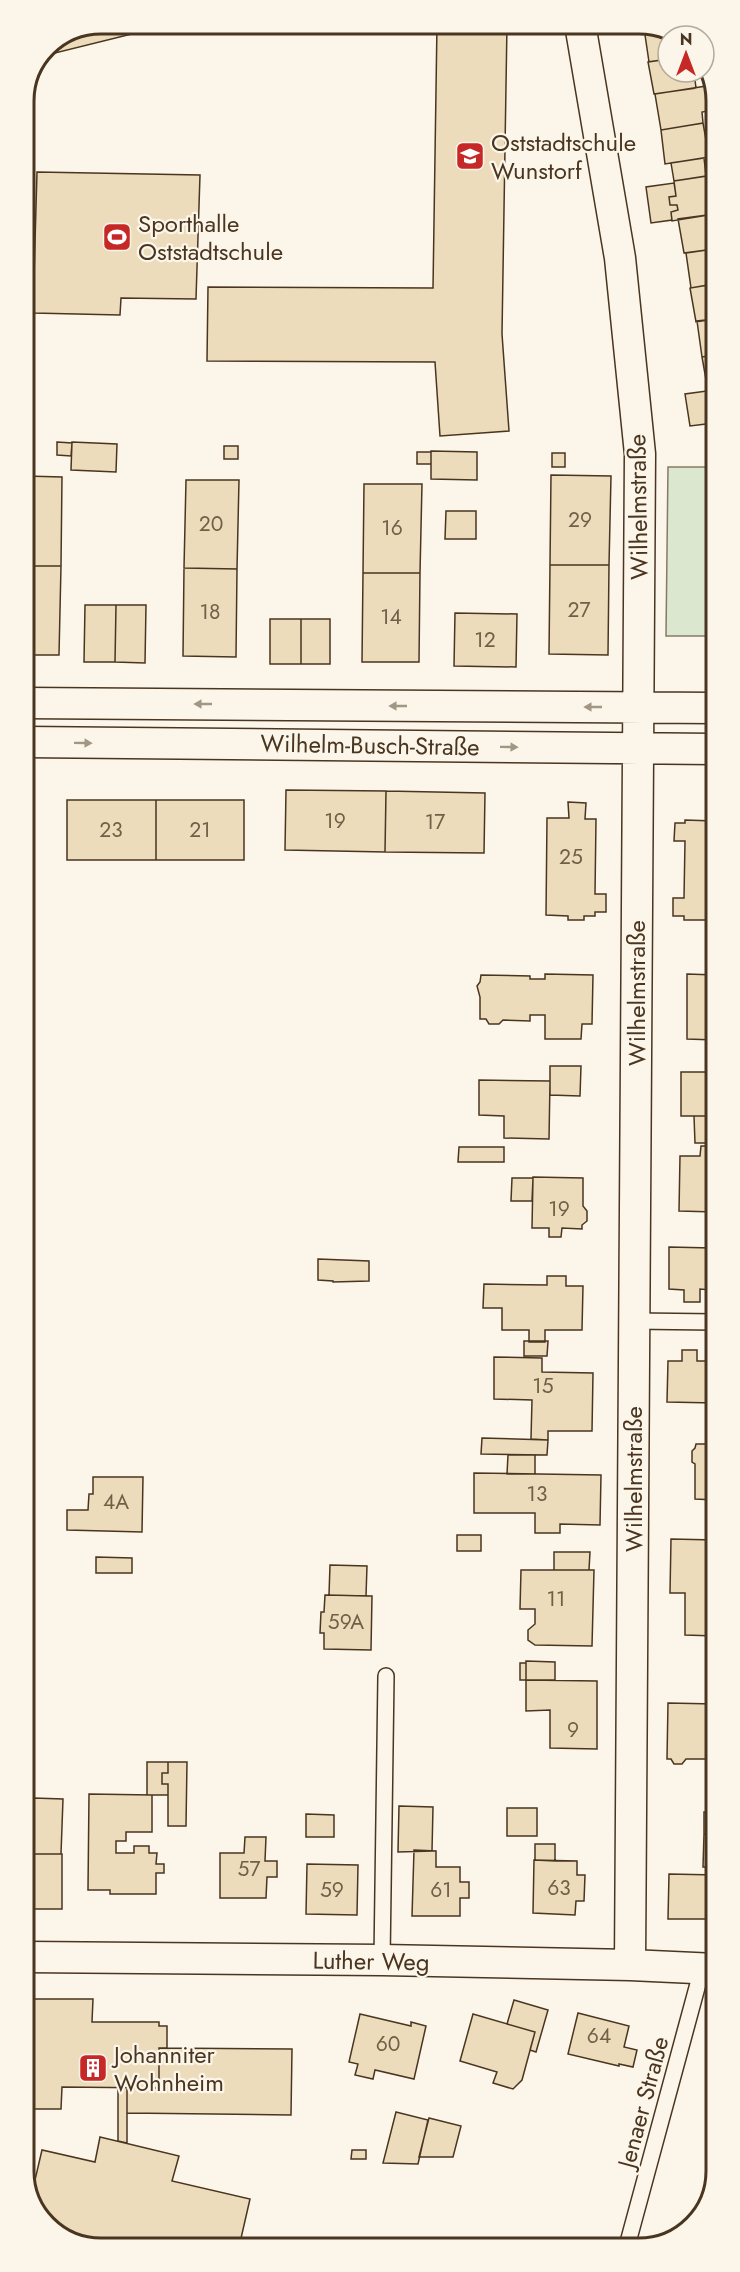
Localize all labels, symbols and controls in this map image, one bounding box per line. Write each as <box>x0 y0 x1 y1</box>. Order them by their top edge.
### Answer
north arrow <box>656 24 716 84</box>
text: N <box>680 28 692 51</box>
place label: Oststadtschule Wunstorf <box>491 125 636 188</box>
school or university icon: Oststadtschule Wunstorf <box>454 140 486 172</box>
place label: Sporthalle Oststadtschule <box>138 206 283 269</box>
sports icon: Sporthalle Oststadtschule <box>101 221 133 253</box>
street label: Wilhelmstraße <box>619 434 657 580</box>
house number: 29 <box>568 505 592 535</box>
house number: 20 <box>199 509 223 539</box>
house number: 16 <box>381 513 403 543</box>
house number: 27 <box>568 595 590 625</box>
house number: 18 <box>200 597 220 627</box>
house number: 14 <box>380 602 402 632</box>
house number: 12 <box>474 625 496 655</box>
one-way arrow <box>193 699 212 709</box>
one-way arrow <box>388 701 407 711</box>
one-way arrow <box>583 703 602 712</box>
street label: Wilhelm-Busch-Straße <box>260 726 480 764</box>
one-way arrow <box>74 738 93 748</box>
one-way arrow <box>500 742 519 752</box>
house number: 19 <box>324 806 346 836</box>
house number: 17 <box>425 807 445 837</box>
house number: 23 <box>99 815 123 845</box>
house number: 21 <box>189 815 211 845</box>
house number: 25 <box>559 842 583 872</box>
street label: Wilhelmstraße <box>619 920 654 1066</box>
house number: 19 <box>548 1194 570 1224</box>
house number: 15 <box>532 1371 554 1401</box>
street label: Wilhelmstraße <box>616 1406 651 1552</box>
house number: 13 <box>527 1479 547 1509</box>
house number: 4A <box>103 1487 129 1517</box>
house number: 11 <box>547 1584 565 1614</box>
house number: 59A <box>328 1607 364 1637</box>
house number: 9 <box>567 1715 579 1745</box>
house number: 57 <box>238 1854 260 1884</box>
house number: 63 <box>547 1873 571 1903</box>
house number: 59 <box>320 1875 344 1905</box>
house number: 61 <box>430 1875 452 1905</box>
street label: Luther Weg <box>312 1942 430 1980</box>
house number: 64 <box>587 2021 611 2051</box>
house number: 60 <box>376 2029 400 2059</box>
street label: Jenaer Straße <box>608 2032 677 2174</box>
place label: Johanniter Wohnheim <box>111 2037 224 2100</box>
building icon: Johanniter Wohnheim <box>77 2052 109 2084</box>

